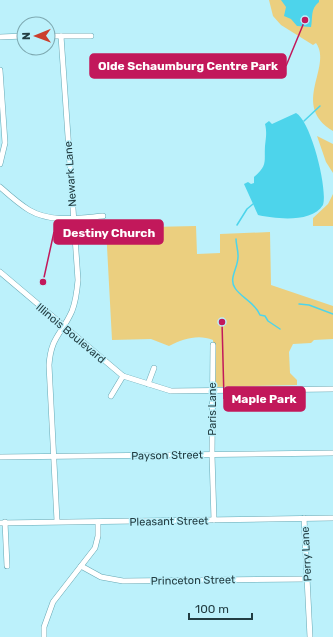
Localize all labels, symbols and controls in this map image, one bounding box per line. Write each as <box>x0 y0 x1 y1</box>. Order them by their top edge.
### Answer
north arrow <box>16 16 56 56</box>
text: N <box>20 32 33 40</box>
callout: Olde Schaumburg Centre Park <box>90 54 286 78</box>
text: Olde Schaumburg Centre Park <box>98 59 278 73</box>
street label: Newark Lane <box>62 141 79 207</box>
callout: Destiny Church <box>54 220 163 244</box>
text: Destiny Church <box>63 226 155 240</box>
street label: Illinois Boulevard <box>33 301 108 366</box>
street label: Paris Lane <box>206 382 219 436</box>
callout: Maple Park <box>224 387 305 411</box>
text: Maple Park <box>231 392 297 406</box>
street label: Payson Street <box>131 448 204 463</box>
street label: Pleasant Street <box>129 514 209 529</box>
street label: Perry Lane <box>299 526 314 582</box>
street label: Princeton Street <box>151 573 236 588</box>
scale bar <box>189 595 252 621</box>
text: 100 m <box>195 602 229 616</box>

